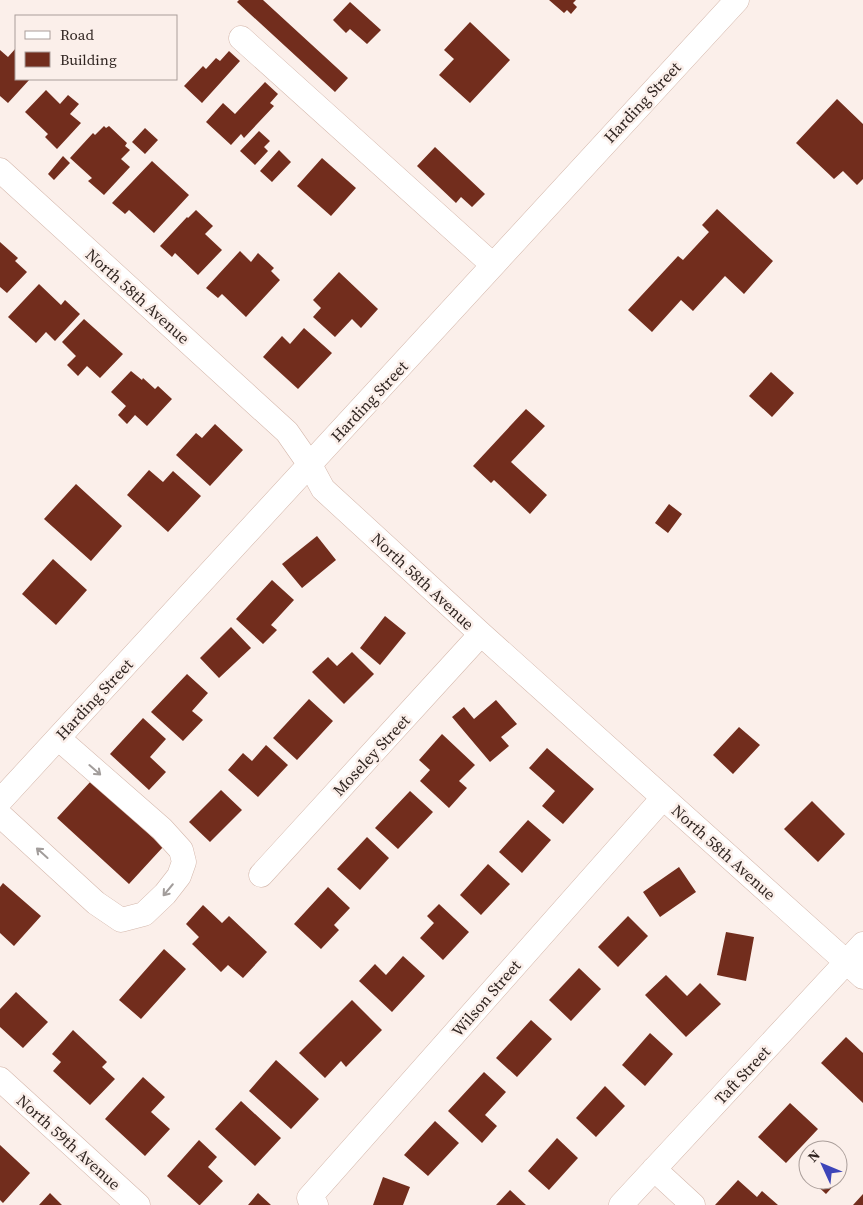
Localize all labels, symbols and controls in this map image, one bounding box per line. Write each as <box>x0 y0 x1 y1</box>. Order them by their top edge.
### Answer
legend <box>15 15 178 80</box>
text: Road <box>60 24 94 45</box>
text: Building <box>60 49 117 70</box>
street label: Harding Street <box>599 56 686 147</box>
street label: North 58th Avenue <box>81 243 195 349</box>
street label: Harding Street <box>326 355 413 446</box>
street label: North 58th Avenue <box>367 528 479 634</box>
street label: Harding Street <box>51 653 138 744</box>
street label: Moseley Street <box>328 709 415 800</box>
one-way arrow <box>88 765 101 776</box>
street label: North 58th Avenue <box>667 799 781 905</box>
one-way arrow <box>35 847 48 859</box>
one-way arrow <box>163 883 174 896</box>
street label: Wilson Street <box>446 954 526 1041</box>
street label: Taft Street <box>709 1040 775 1109</box>
street label: North 59th Avenue <box>12 1089 126 1195</box>
north arrow <box>798 1140 848 1190</box>
text: N <box>803 1145 824 1167</box>

